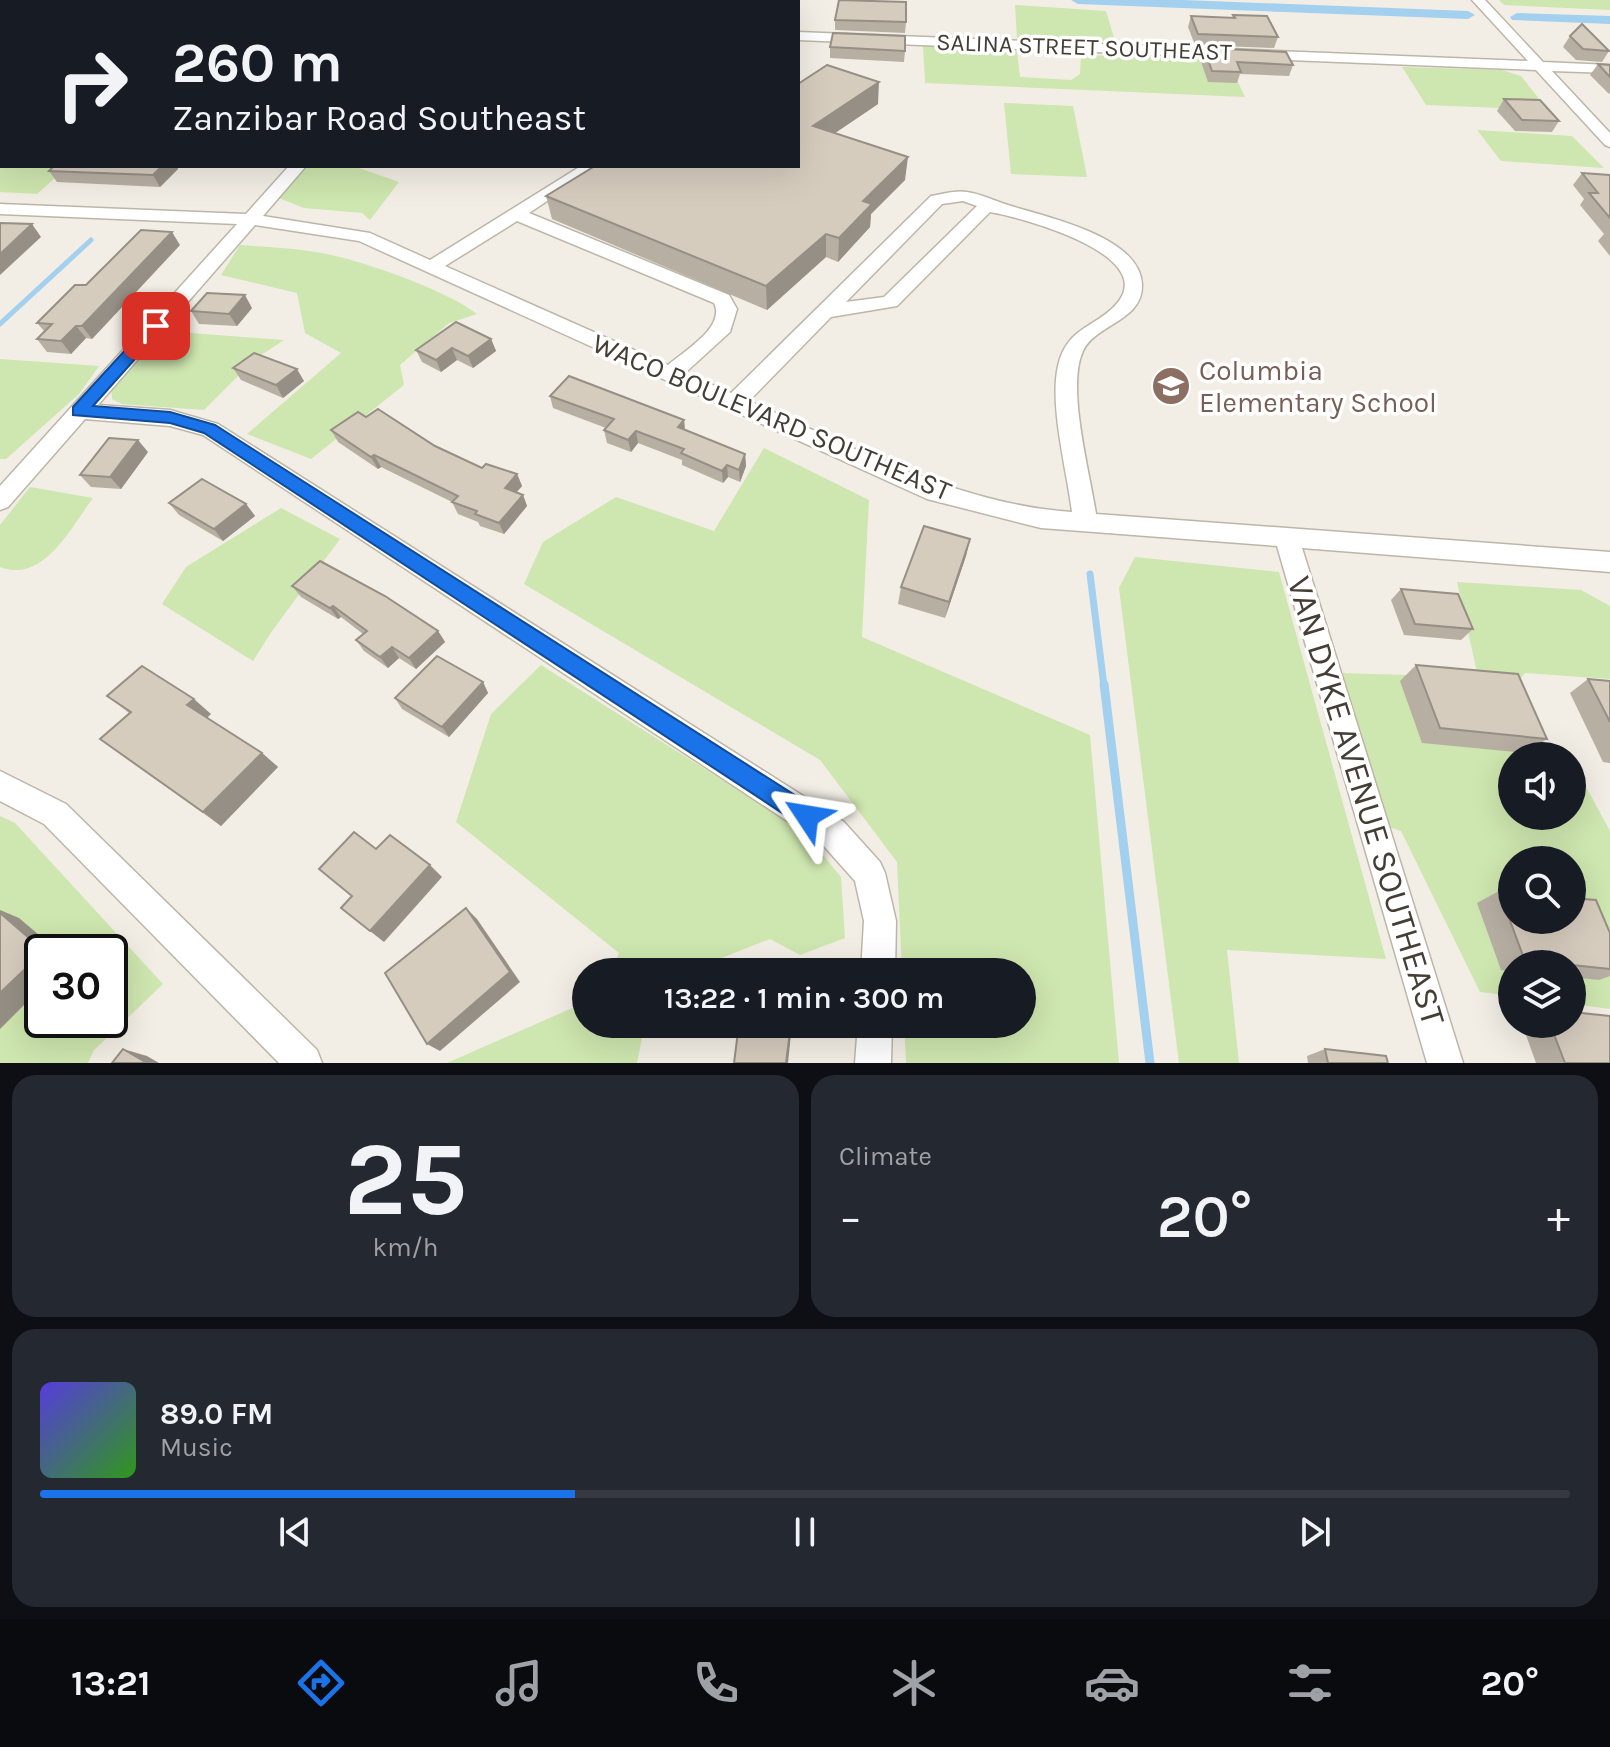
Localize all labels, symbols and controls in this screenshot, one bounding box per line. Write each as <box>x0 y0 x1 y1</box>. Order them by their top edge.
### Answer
street label: SALINA STREET SOUTHEAST <box>936 28 1232 66</box>
text: 260 m <box>172 30 343 95</box>
icon: right <box>40 32 144 136</box>
text: Zanzibar Road Southeast <box>172 97 586 139</box>
pin <box>122 292 190 360</box>
icon: arrive <box>134 304 178 348</box>
street label: WACO BOULEVARD SOUTHEAST <box>588 326 956 508</box>
place label: Columbia Elementary School <box>1199 354 1437 419</box>
school or university icon: Columbia Elementary School <box>1150 365 1192 407</box>
street label: VAN DYKE AVENUE SOUTHEAST <box>1279 572 1453 1030</box>
map controls <box>1498 742 1586 1038</box>
button: sound <box>1498 742 1586 830</box>
position arrow <box>765 774 849 858</box>
button: search <box>1498 846 1586 934</box>
speed limit sign: 30 <box>24 934 128 1038</box>
button: layers <box>1498 950 1586 1038</box>
text: 13:22 · 1 min · 300 m <box>664 980 944 1016</box>
text: 25 <box>344 1119 467 1240</box>
text: Climate <box>839 1141 932 1172</box>
text: 20° <box>1157 1182 1252 1252</box>
text: − <box>839 1192 862 1243</box>
text: + <box>1547 1192 1570 1243</box>
text: km/h <box>373 1232 438 1263</box>
text: 89.0 FM <box>160 1396 273 1432</box>
text: Music <box>160 1432 233 1463</box>
icon: previous <box>273 1510 317 1554</box>
icon: pause <box>783 1510 827 1554</box>
icon: next <box>1293 1510 1337 1554</box>
icon: directions <box>293 1655 349 1711</box>
icon: music <box>491 1655 547 1711</box>
icon: phone <box>688 1655 744 1711</box>
icon: climate <box>886 1655 942 1711</box>
icon: car <box>1084 1655 1140 1711</box>
icon: filters <box>1282 1655 1338 1711</box>
text: 13:21 <box>71 1662 151 1704</box>
text: 20° <box>1480 1662 1539 1704</box>

